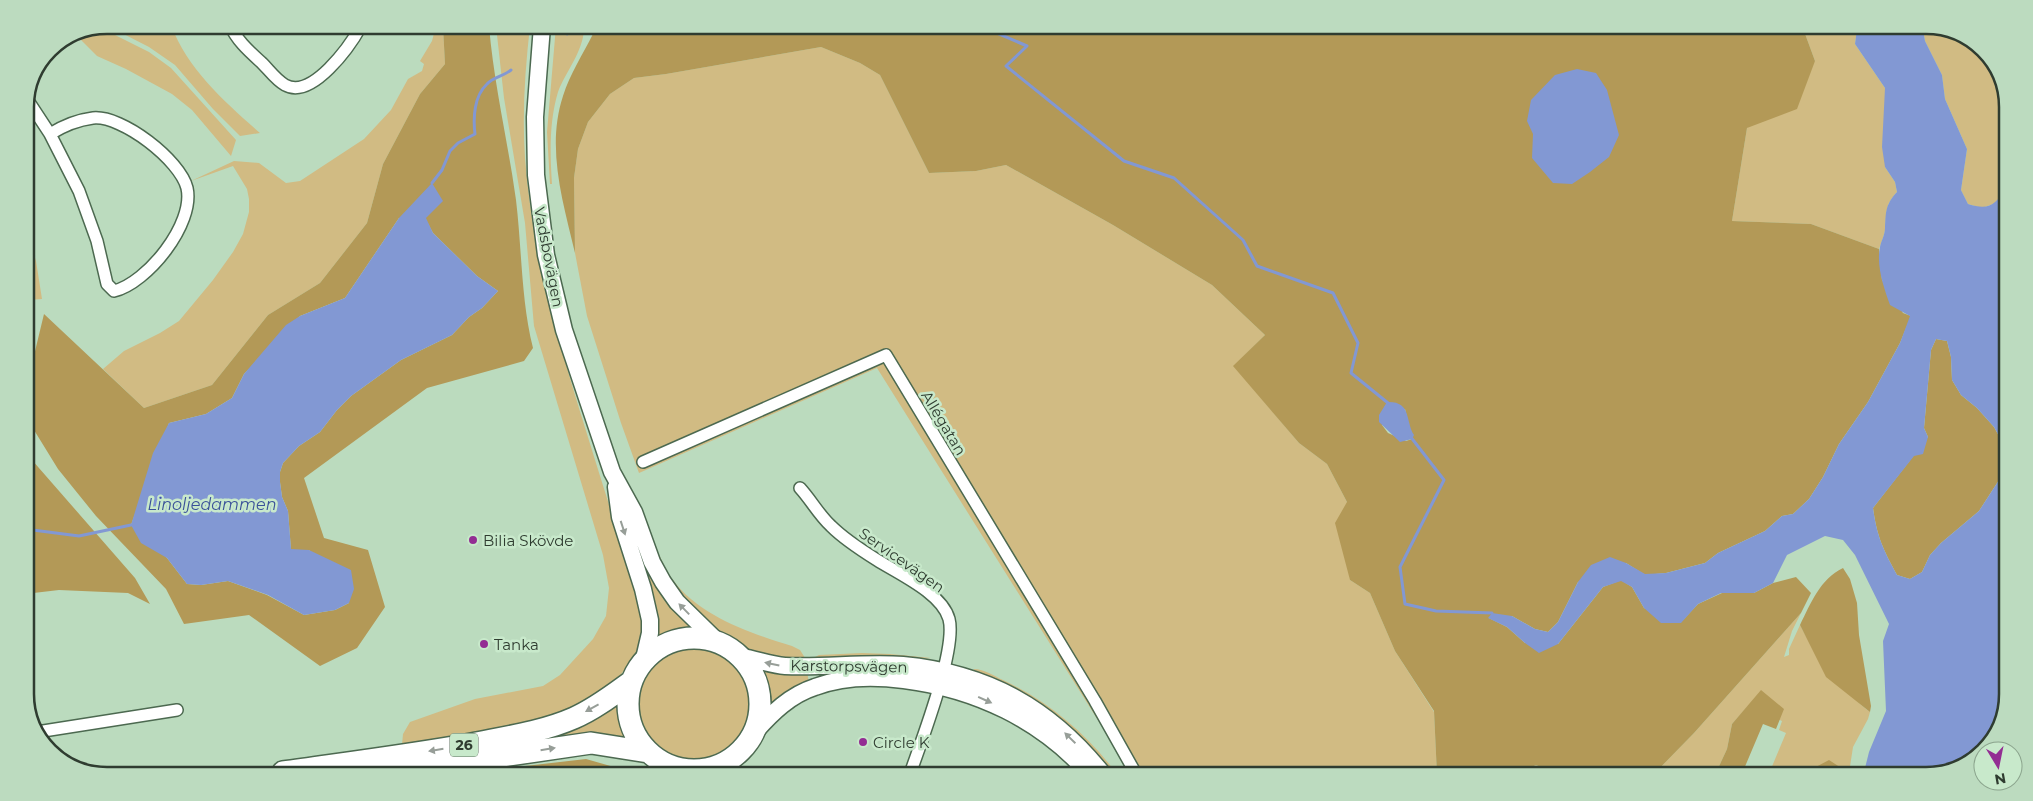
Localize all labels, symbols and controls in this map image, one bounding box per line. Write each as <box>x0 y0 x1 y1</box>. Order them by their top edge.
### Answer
street label: Vadsbovägen <box>530 205 568 309</box>
street label: Allégatan <box>917 387 971 459</box>
water label: Linoljedammen <box>147 495 277 514</box>
one-way arrow <box>620 521 628 536</box>
street label: Servicevägen <box>856 524 948 596</box>
place label: Bilia Skövde <box>483 531 573 550</box>
marker: Bilia Skövde <box>467 534 479 546</box>
one-way arrow <box>678 603 690 615</box>
place label: Tanka <box>494 635 539 654</box>
marker: Tanka <box>478 638 490 650</box>
street label: Karstorpsvägen <box>790 655 908 677</box>
one-way arrow <box>763 659 779 667</box>
one-way arrow <box>978 696 992 704</box>
one-way arrow <box>584 704 599 712</box>
one-way arrow <box>1065 732 1077 744</box>
place label: Circle K <box>873 733 930 752</box>
road number: 26 <box>450 734 478 756</box>
marker: Circle K <box>857 736 869 748</box>
north arrow <box>1973 741 2023 791</box>
one-way arrow <box>541 744 557 752</box>
one-way arrow <box>427 746 443 754</box>
text: N <box>1993 769 2007 789</box>

